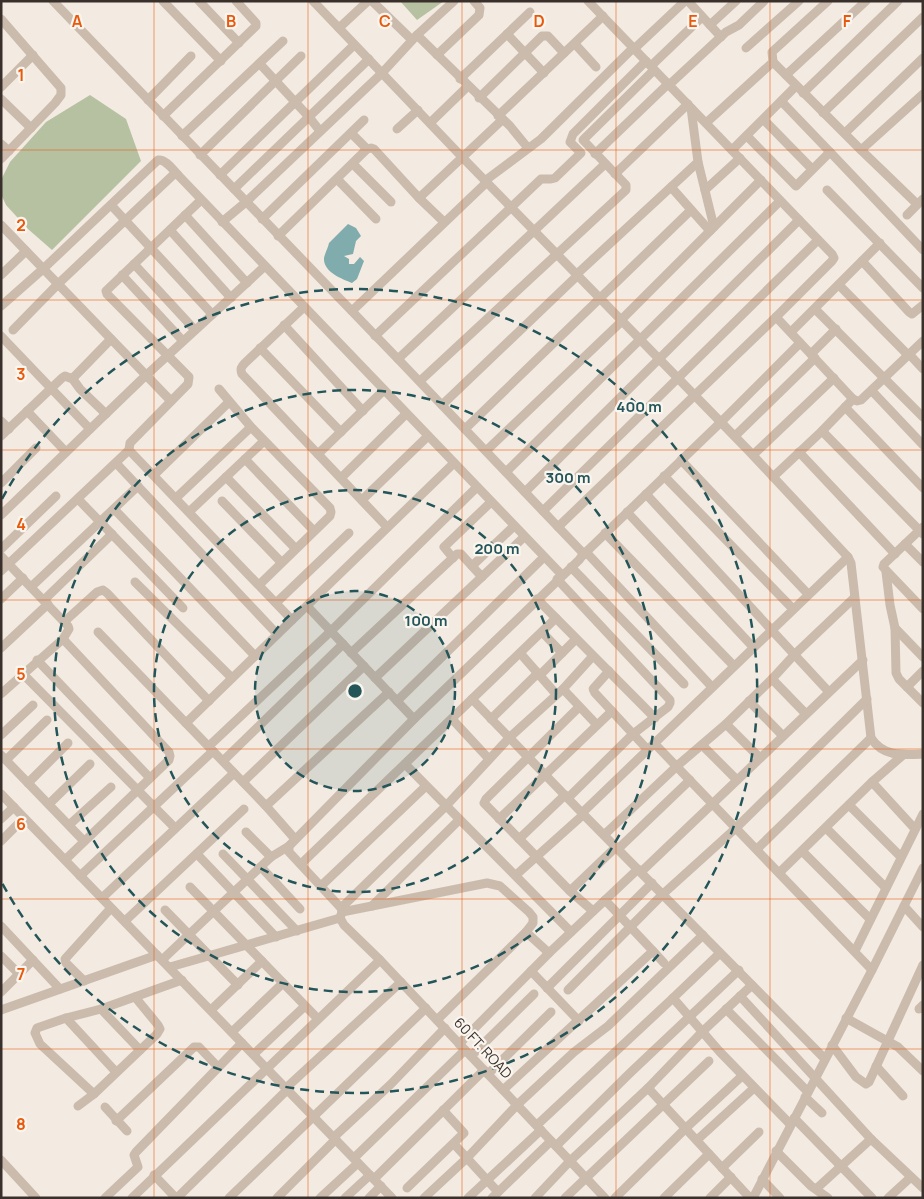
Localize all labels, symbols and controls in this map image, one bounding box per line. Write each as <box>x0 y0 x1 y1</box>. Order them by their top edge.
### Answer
text: A <box>72 10 83 32</box>
text: B <box>226 10 236 32</box>
text: C <box>379 10 391 32</box>
text: D <box>533 10 545 32</box>
text: E <box>688 10 698 32</box>
text: F <box>843 10 852 32</box>
text: 1 <box>17 64 25 86</box>
text: 2 <box>16 214 26 236</box>
text: 3 <box>16 363 26 385</box>
text: 400 m <box>616 396 662 417</box>
text: 300 m <box>546 467 590 488</box>
text: 4 <box>16 513 26 535</box>
text: 200 m <box>474 538 520 559</box>
text: 100 m <box>405 610 447 631</box>
text: 5 <box>16 663 26 685</box>
centre of rings <box>346 682 364 700</box>
text: 6 <box>16 813 26 835</box>
text: 7 <box>17 963 25 985</box>
street label: 60 FT. ROAD <box>450 1013 517 1082</box>
text: 8 <box>16 1113 26 1135</box>

